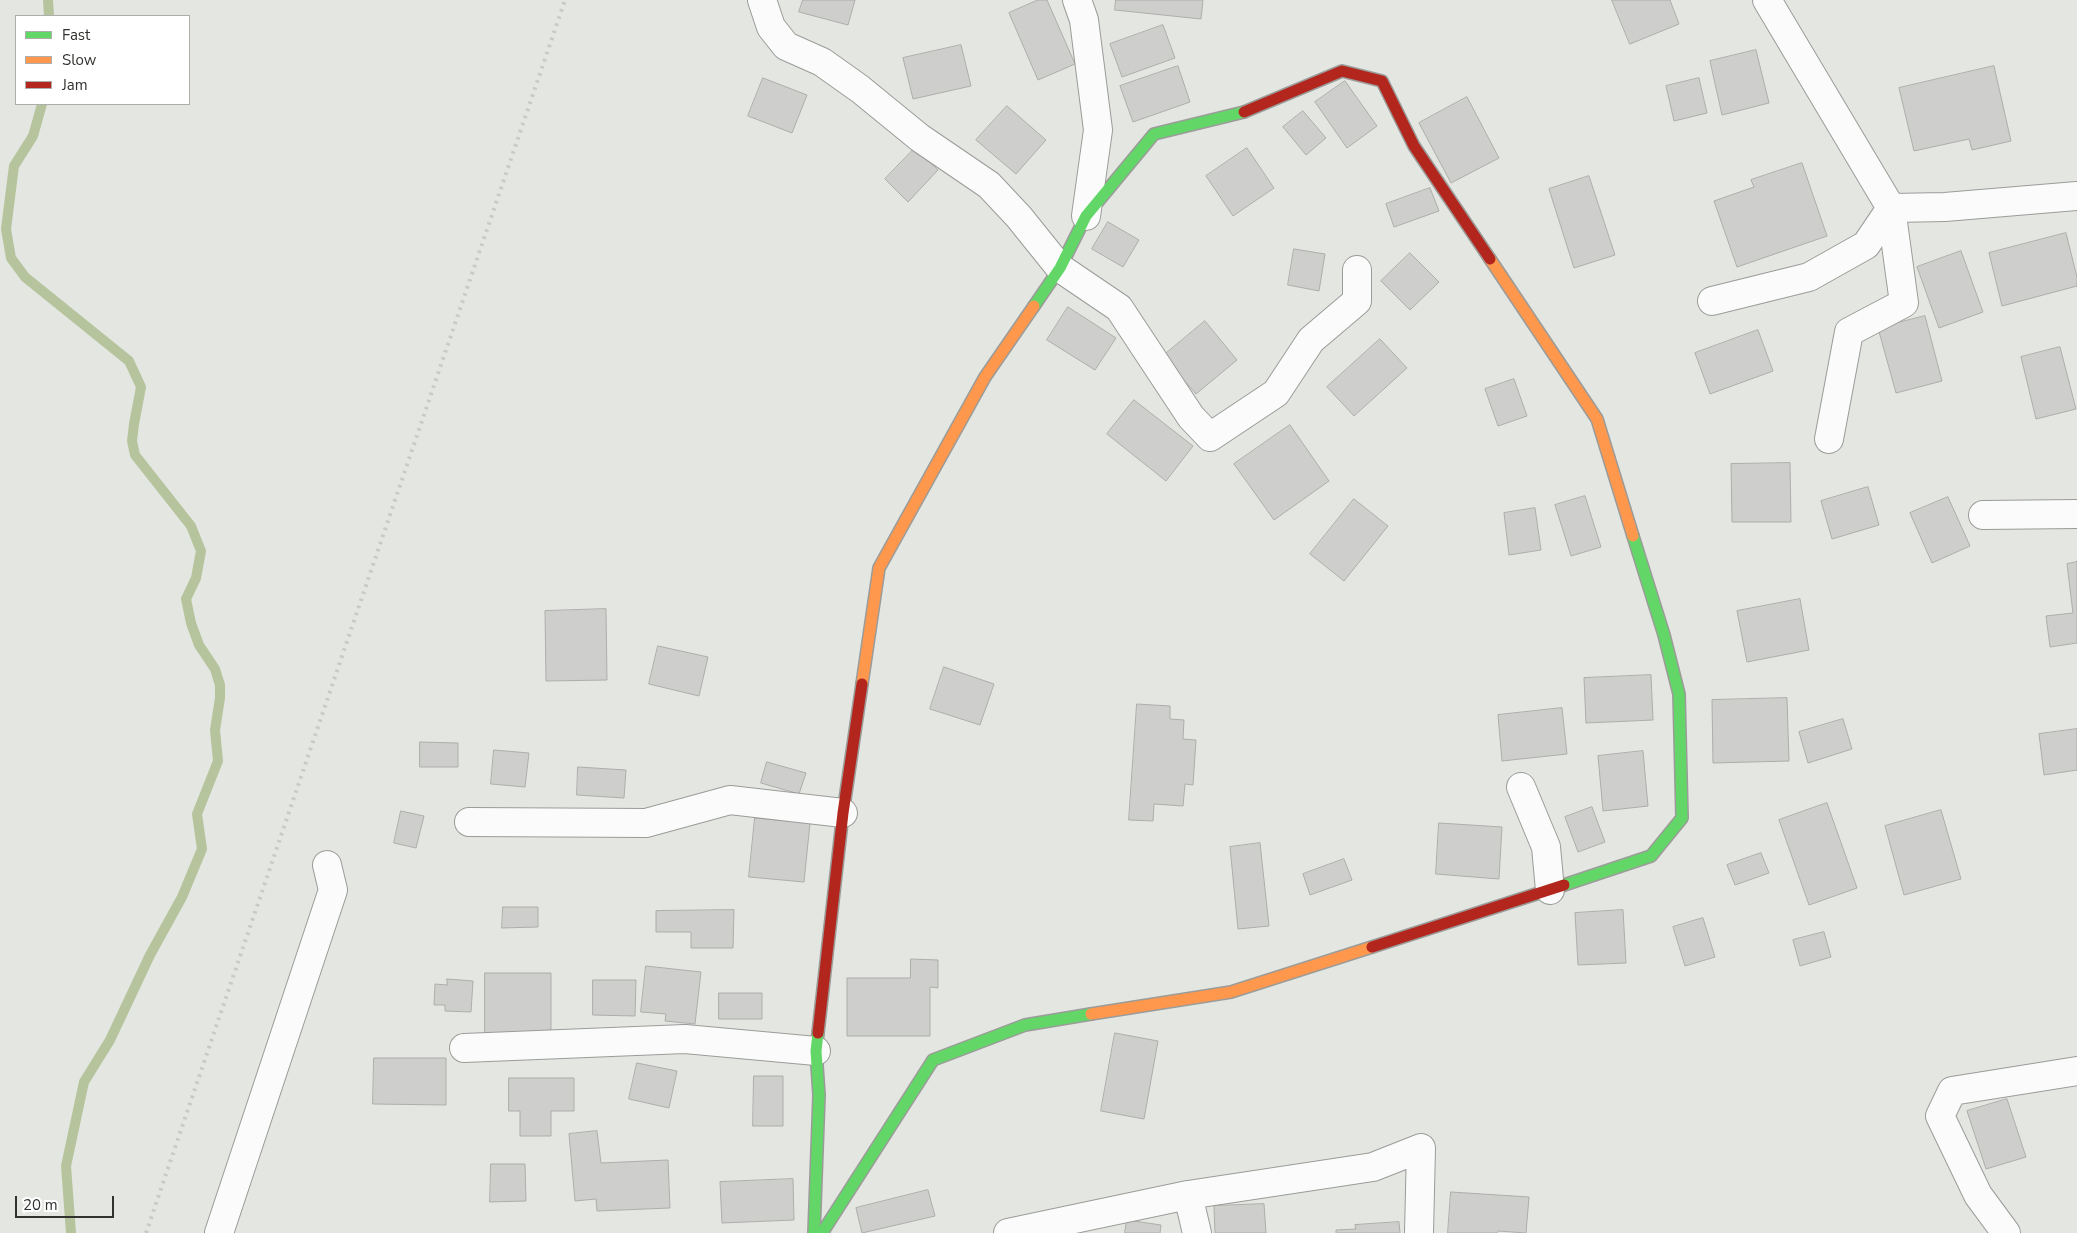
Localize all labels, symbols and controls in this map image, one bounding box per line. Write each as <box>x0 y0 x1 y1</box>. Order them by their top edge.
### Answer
legend <box>15 15 190 105</box>
text: Fast <box>62 25 90 45</box>
text: Slow <box>62 50 96 70</box>
text: Jam <box>62 75 88 95</box>
scale bar <box>18 1186 116 1218</box>
text: 20 m <box>23 1195 58 1215</box>

